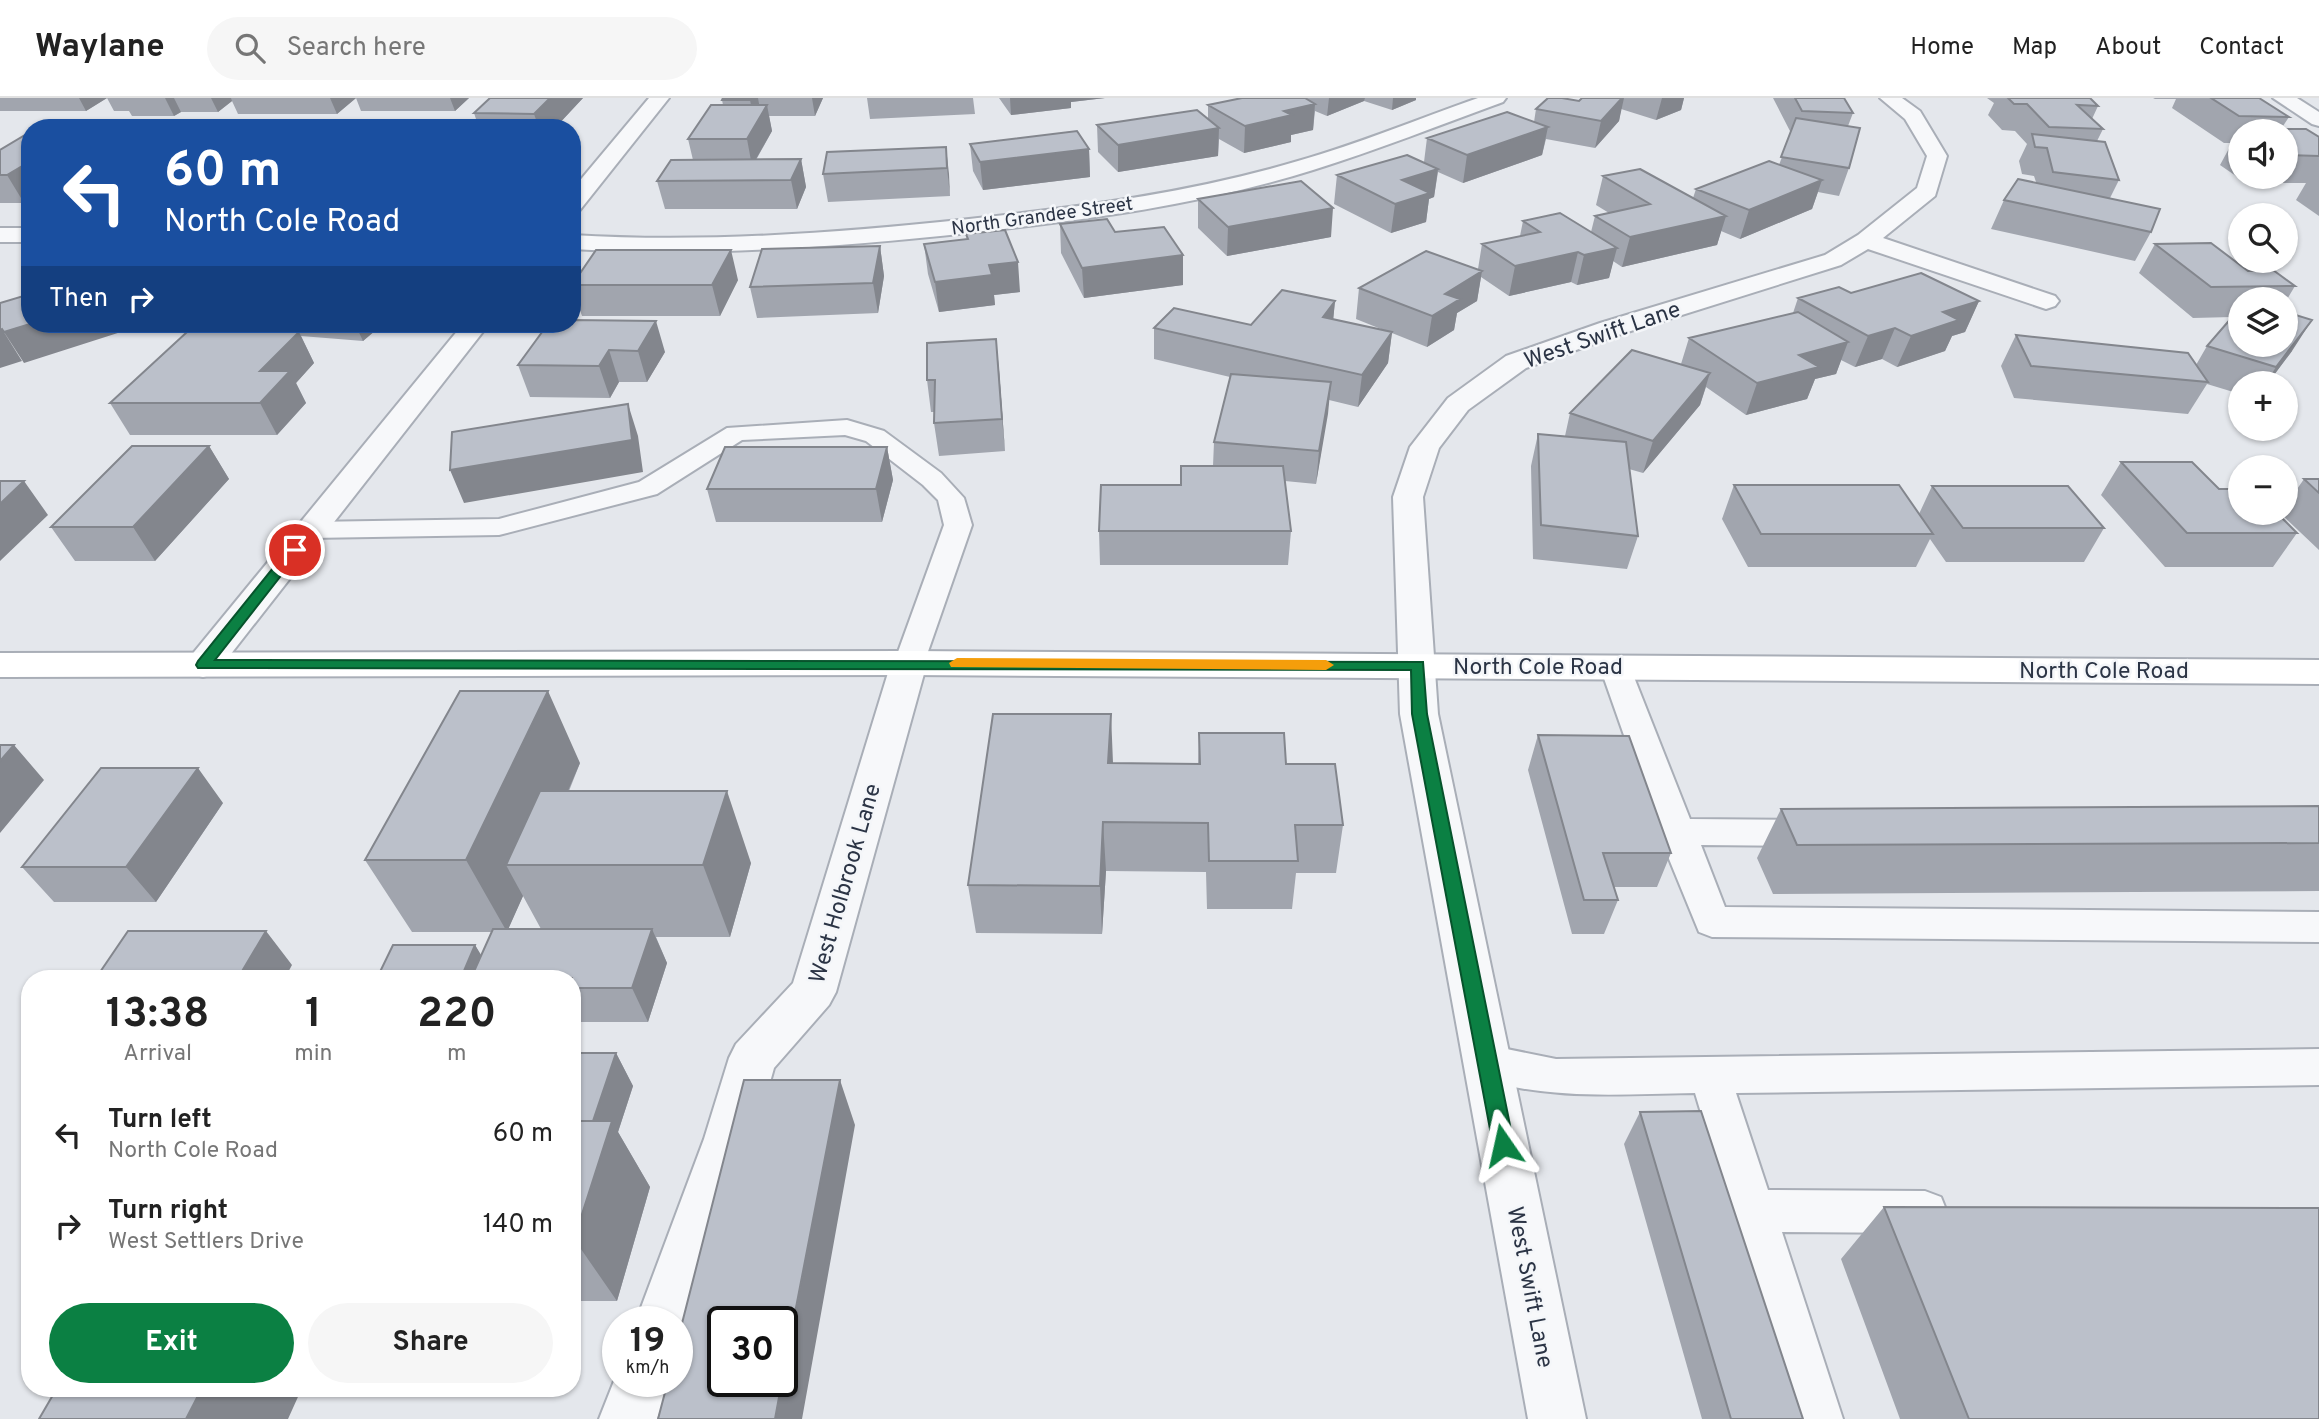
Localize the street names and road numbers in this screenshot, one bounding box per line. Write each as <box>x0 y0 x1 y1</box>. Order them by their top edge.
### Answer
street label: North Grandee Street <box>950 192 1135 242</box>
street label: West Swift Lane <box>1521 296 1685 377</box>
street label: North Cole Road <box>1453 654 1623 683</box>
street label: North Cole Road <box>2019 658 2189 687</box>
street label: West Holbrook Lane <box>804 780 889 987</box>
street label: West Swift Lane <box>1499 1204 1558 1371</box>

